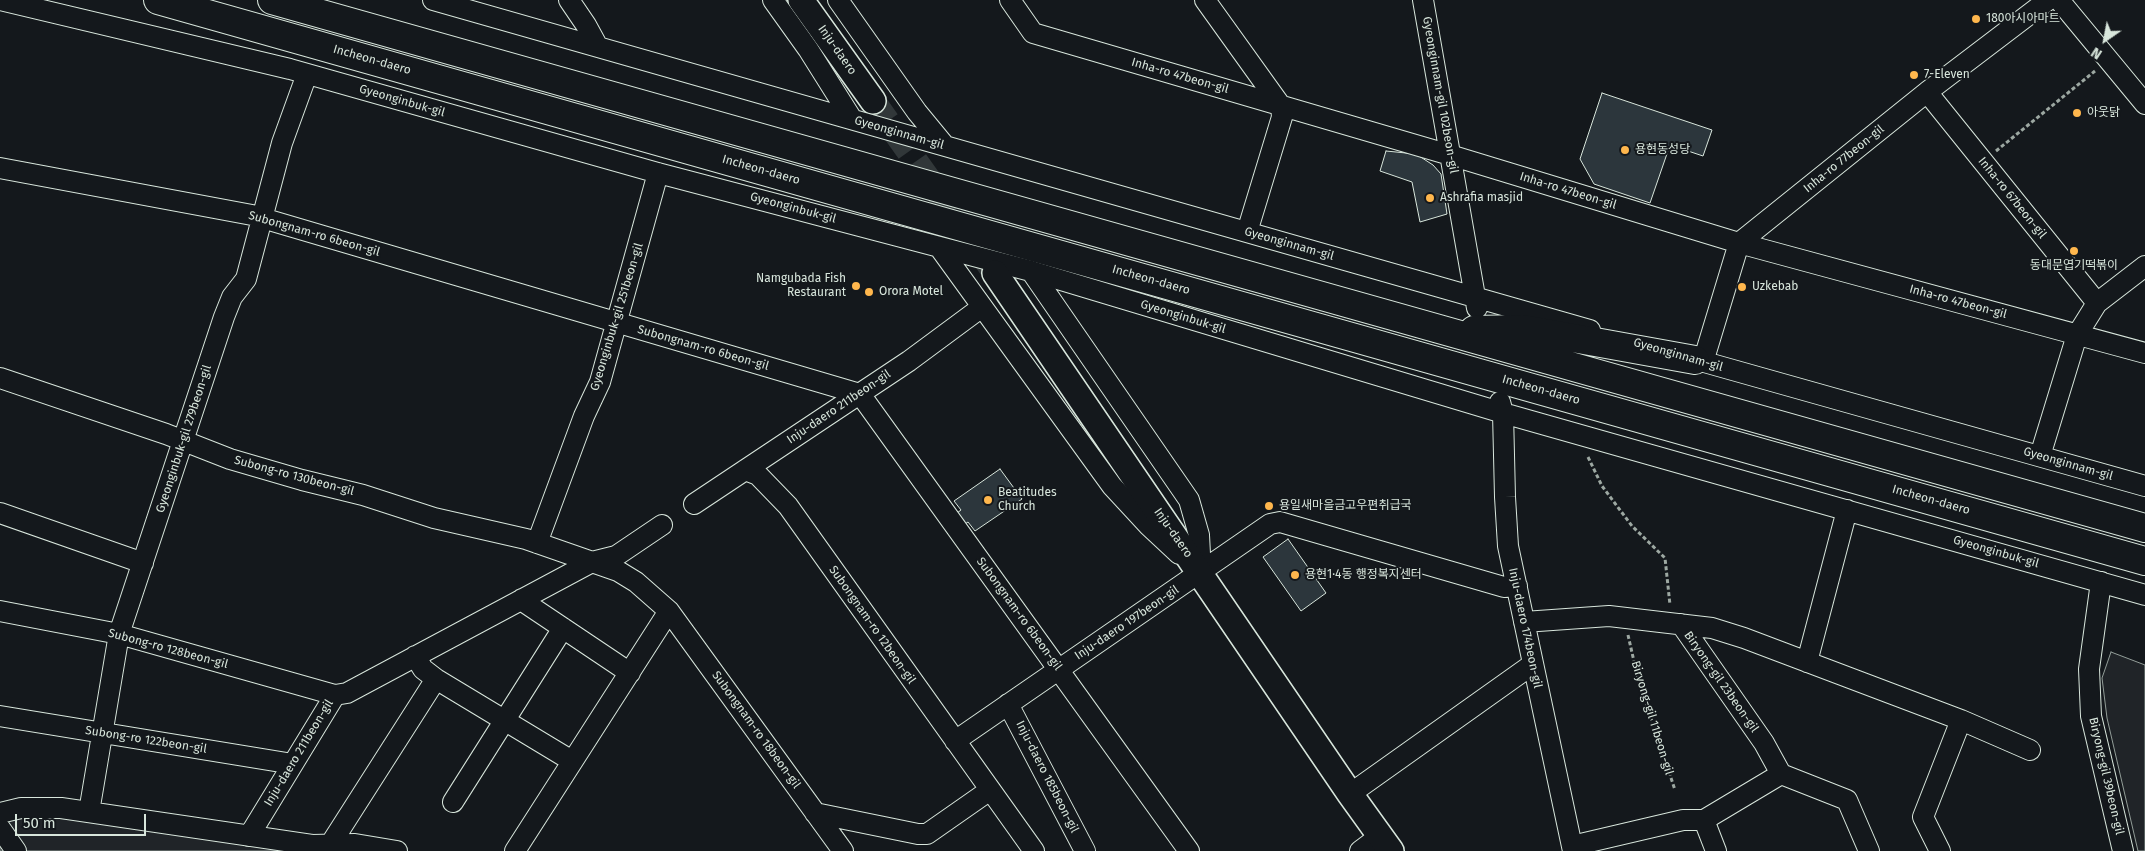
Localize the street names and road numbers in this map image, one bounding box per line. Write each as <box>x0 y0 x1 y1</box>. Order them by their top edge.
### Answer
street label: Gyeonginnam-gil 102beon-gil <box>1419 15 1461 175</box>
street label: Inju-daero <box>815 22 859 78</box>
street label: Incheon-daero <box>331 42 413 78</box>
street label: Inha-ro 47beon-gil <box>1130 55 1230 97</box>
street label: Gyeonginbuk-gil <box>357 82 447 120</box>
street label: Gyeonginnam-gil <box>853 113 945 153</box>
street label: Inha-ro 77beon-gil <box>1801 122 1887 196</box>
street label: Incheon-daero <box>720 152 802 188</box>
street label: Inha-ro 67beon-gil <box>1975 154 2049 242</box>
street label: Inha-ro 47beon-gil <box>1518 169 1618 213</box>
street label: Gyeonginbuk-gil <box>748 190 838 226</box>
street label: Subongnam-ro 6beon-gil <box>247 208 381 260</box>
street label: Gyeonginnam-gil <box>1243 224 1335 264</box>
street label: Gyeonginbuk-gil 251beon-gil <box>588 241 646 393</box>
street label: Incheon-daero <box>1110 262 1192 298</box>
street label: Inha-ro 47beon-gil <box>1908 282 2008 322</box>
street label: Gyeonginbuk-gil <box>1139 297 1227 337</box>
street label: Subongnam-ro 6beon-gil <box>636 322 770 374</box>
street label: Gyeonginnam-gil <box>1632 335 1724 375</box>
street label: Gyeonginbuk-gil 279beon-gil <box>153 363 215 515</box>
street label: Inju-daero 211beon-gil <box>784 367 894 447</box>
street label: Incheon-daero <box>1500 372 1582 408</box>
street label: Gyeonginnam-gil <box>2022 444 2114 484</box>
street label: Subong-ro 130beon-gil <box>232 453 356 499</box>
street label: Incheon-daero <box>1890 482 1972 518</box>
street label: Inju-daero <box>1151 505 1195 561</box>
street label: Gyeonginbuk-gil <box>1951 533 2041 571</box>
street label: Subongnam-ro 6beon-gil <box>973 555 1065 673</box>
street label: Subongnam-ro 12beon-gil <box>826 563 918 687</box>
street label: Inju-daero 174beon-gil <box>1505 567 1545 689</box>
street label: Inju-daero 197beon-gil <box>1072 583 1182 663</box>
street label: Subong-ro 128beon-gil <box>106 626 230 672</box>
street label: Biryong-gil 23beon-gil <box>1681 629 1761 735</box>
street label: Biryong-gil 11beon-gil <box>1628 659 1676 777</box>
street label: Subongnam-ro 18beon-gil <box>709 669 803 791</box>
street label: Inju-daero 211beon-gil <box>261 697 337 809</box>
street label: Biryong-gil 39beon-gil <box>2085 716 2127 836</box>
street label: Inju-daero 185beon-gil <box>1012 719 1082 835</box>
street label: Subong-ro 122beon-gil <box>84 723 208 757</box>

